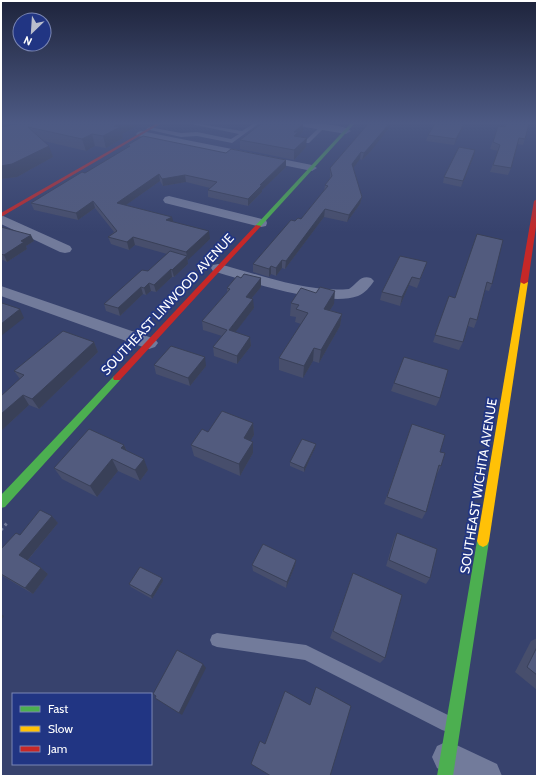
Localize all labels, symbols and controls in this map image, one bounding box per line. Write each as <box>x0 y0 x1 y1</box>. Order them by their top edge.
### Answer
north arrow <box>12 12 52 52</box>
text: N <box>21 33 34 49</box>
street label: SOUTHEAST LINWOOD AVENUE <box>97 230 237 378</box>
street label: SOUTHEAST WICHITA AVENUE <box>456 397 500 575</box>
legend <box>12 693 152 765</box>
text: Fast <box>48 701 68 716</box>
text: Slow <box>48 721 73 736</box>
text: Jam <box>47 741 67 756</box>

